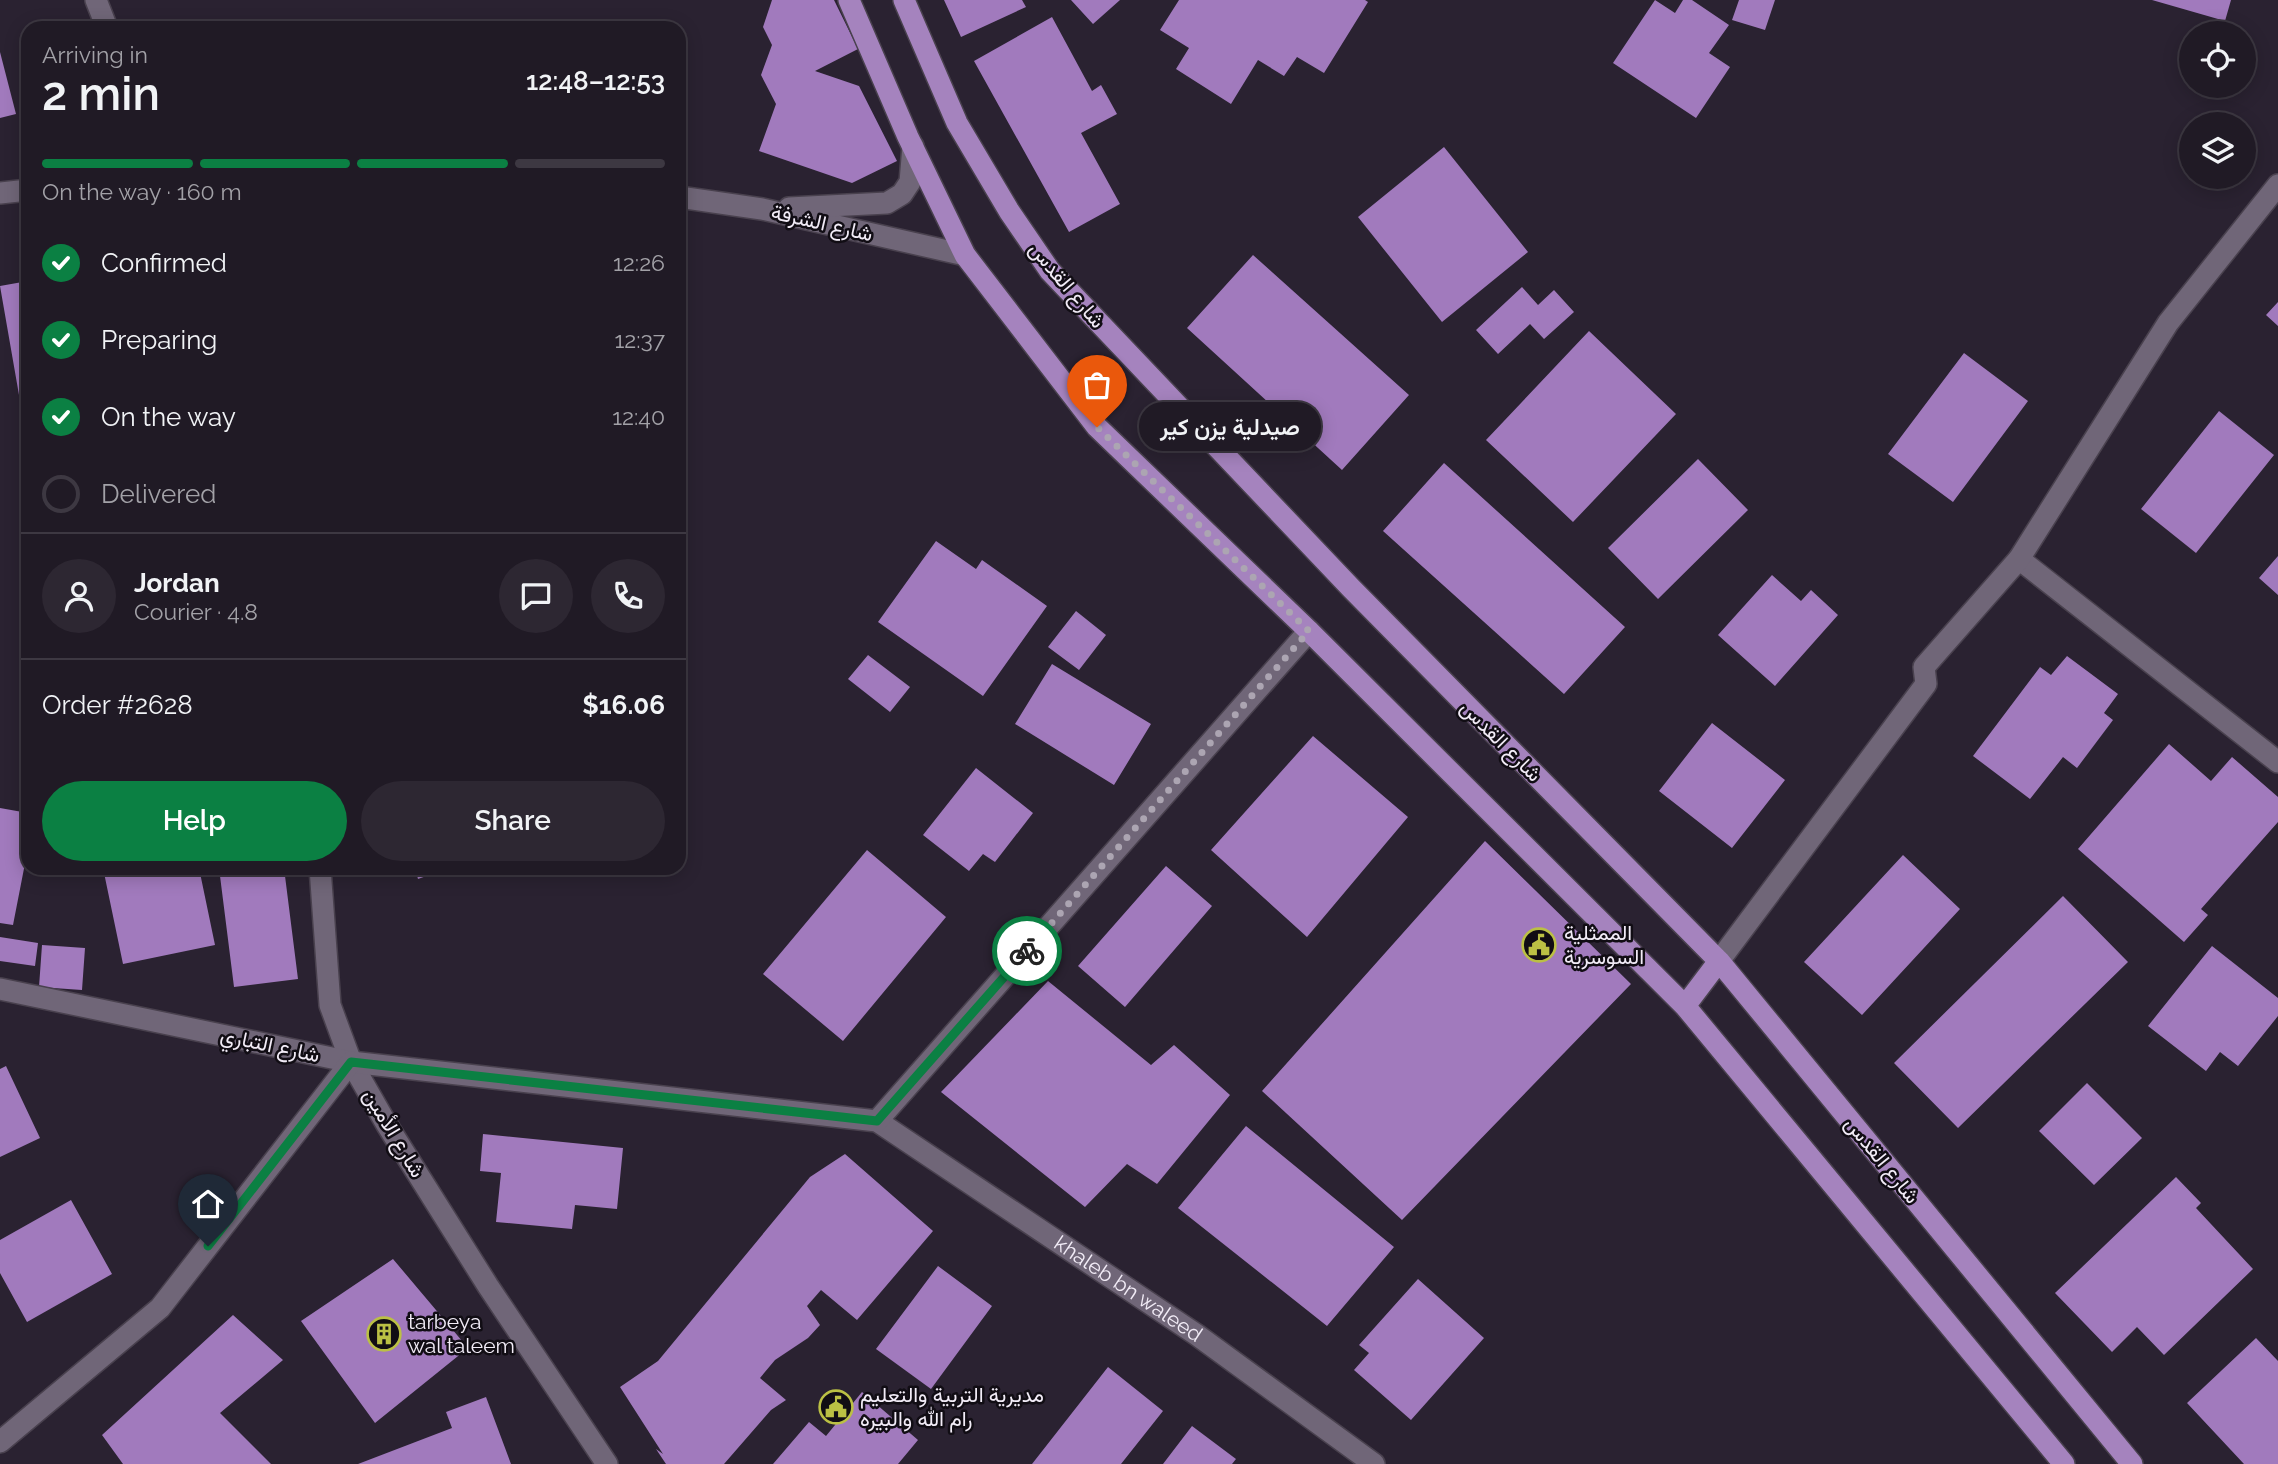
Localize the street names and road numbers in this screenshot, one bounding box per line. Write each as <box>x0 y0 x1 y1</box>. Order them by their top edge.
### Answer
street label: شارع الشرفة <box>768 199 875 248</box>
street label: شارع القدس <box>1023 236 1111 334</box>
street label: شارع القدس <box>1454 695 1547 788</box>
street label: شارع التباري <box>217 1022 322 1072</box>
street label: شارع الأمين <box>356 1084 431 1183</box>
street label: شارع القدس <box>1838 1111 1925 1210</box>
street label: khaleb bn waleed <box>1050 1230 1207 1347</box>

